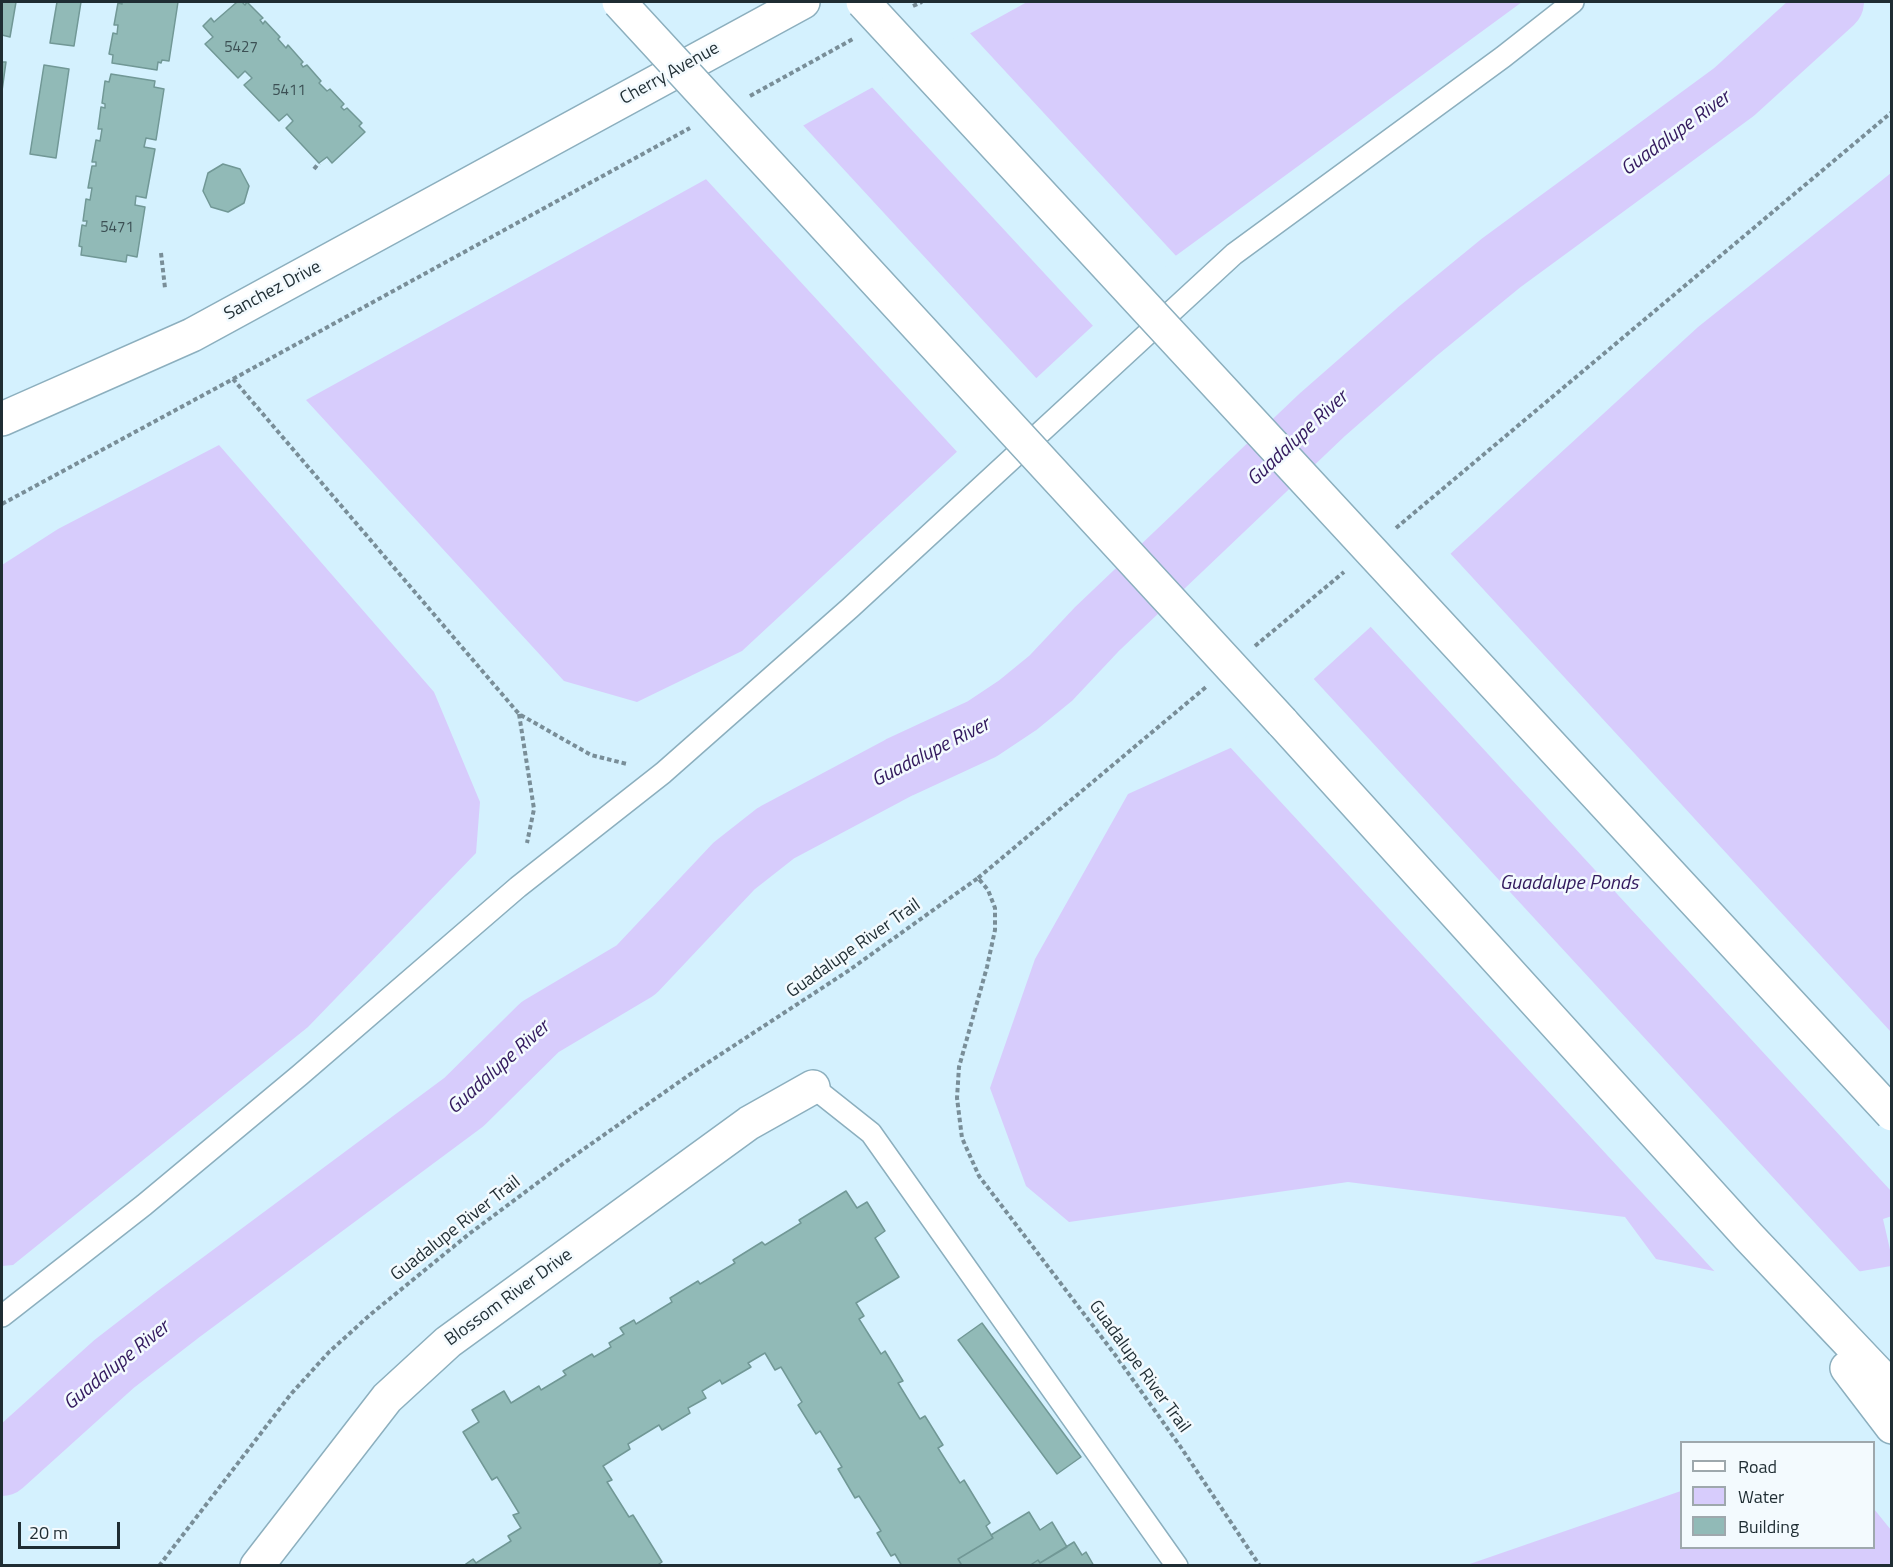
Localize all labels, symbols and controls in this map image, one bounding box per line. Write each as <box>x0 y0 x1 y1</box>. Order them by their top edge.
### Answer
street label: Cherry Avenue <box>617 38 723 110</box>
house number: 5427 <box>224 39 258 57</box>
house number: 5411 <box>272 82 306 100</box>
water label: Guadalupe River <box>1617 86 1735 182</box>
house number: 5471 <box>100 219 134 237</box>
street label: Sanchez Drive <box>221 256 325 326</box>
water label: Guadalupe River <box>1243 386 1353 492</box>
water label: Guadalupe River <box>868 713 994 793</box>
water label: Guadalupe Ponds <box>1500 872 1638 896</box>
street label: Guadalupe River Trail <box>783 895 925 1003</box>
water label: Guadalupe River <box>443 1016 555 1120</box>
street label: Guadalupe River Trail <box>387 1172 525 1286</box>
street label: Blossom River Drive <box>441 1245 577 1351</box>
street label: Guadalupe River Trail <box>1084 1297 1194 1437</box>
water label: Guadalupe River <box>59 1316 175 1416</box>
legend <box>1680 1441 1875 1549</box>
text: Road <box>1738 1453 1777 1480</box>
text: Water <box>1738 1483 1784 1510</box>
scale bar <box>21 1510 123 1548</box>
text: Building <box>1738 1513 1799 1540</box>
text: 20 m <box>29 1519 68 1546</box>

